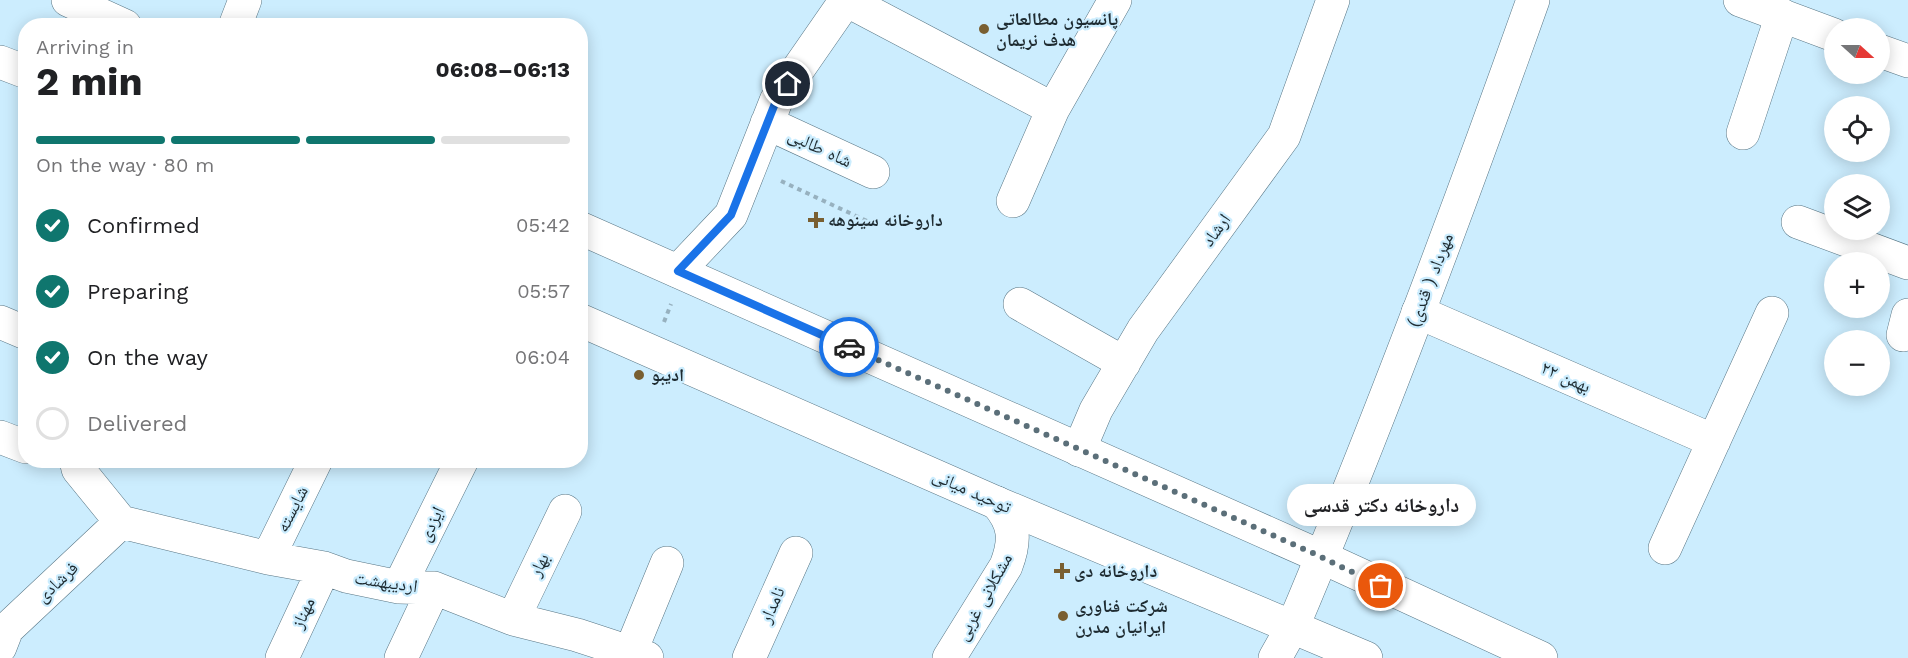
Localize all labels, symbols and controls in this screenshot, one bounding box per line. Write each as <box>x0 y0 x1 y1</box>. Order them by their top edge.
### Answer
place label: پانسیون مطالعاتی هدف نریمان <box>996 8 1118 51</box>
north arrow <box>1824 18 1890 84</box>
map controls <box>1824 18 1890 396</box>
marker: پانسیون مطالعاتی هدف نریمان <box>977 22 991 36</box>
text: Arriving in <box>36 35 134 59</box>
text: 06:08–06:13 <box>436 57 570 82</box>
pin <box>762 58 813 109</box>
text: 2 min <box>36 59 143 104</box>
icon: home <box>771 67 804 100</box>
button: locate <box>1824 96 1890 162</box>
street label: شاه طالبی <box>785 124 855 172</box>
text: On the way · 80 m <box>36 153 214 177</box>
button: layers <box>1824 174 1890 240</box>
icon: check <box>36 209 69 242</box>
place label: داروخانه سینوهه <box>828 209 943 230</box>
street label: ارشاد <box>1197 209 1234 250</box>
text: Confirmed <box>87 213 200 238</box>
text: 05:42 <box>516 213 570 237</box>
marker: داروخانه سینوهه <box>809 213 823 227</box>
street label: مهرداد ( قندی) <box>1402 230 1458 330</box>
button: + <box>1824 252 1890 318</box>
icon: check <box>36 275 69 308</box>
text: Preparing <box>87 279 188 304</box>
text: 05:57 <box>517 279 570 303</box>
courier <box>819 317 879 377</box>
button: − <box>1824 330 1890 396</box>
icon: car <box>833 331 866 364</box>
icon: check <box>36 341 69 374</box>
text: On the way <box>87 345 208 370</box>
text: 06:04 <box>515 345 570 369</box>
street label: ۲۲ بهمن <box>1538 356 1594 398</box>
place label: ادیبو <box>651 364 684 386</box>
marker: ادیبو <box>632 368 646 382</box>
text: Delivered <box>87 411 187 436</box>
street label: توحید میانی <box>929 464 1015 518</box>
street label: شایسته <box>271 482 312 536</box>
callout: داروخانه دکتر قدسی <box>1286 484 1476 526</box>
text: داروخانه دکتر قدسی <box>1304 493 1459 517</box>
street label: ایزدی <box>413 503 449 545</box>
street label: مشکلانی غربی <box>951 549 1017 645</box>
street label: بهار <box>524 550 554 581</box>
street label: فرشادی <box>31 557 83 607</box>
place label: داروخانه دی <box>1074 560 1157 582</box>
pin <box>1355 560 1406 611</box>
marker: داروخانه دی <box>1055 564 1069 578</box>
street label: اردیبهشت <box>353 567 419 597</box>
icon: bag <box>1364 569 1397 602</box>
street label: نامدار <box>754 583 789 627</box>
street label: مهناز <box>286 594 319 633</box>
place label: شرکت فناوری ایرانیان مدرن <box>1075 595 1168 638</box>
marker: شرکت فناوری ایرانیان مدرن <box>1056 609 1070 623</box>

